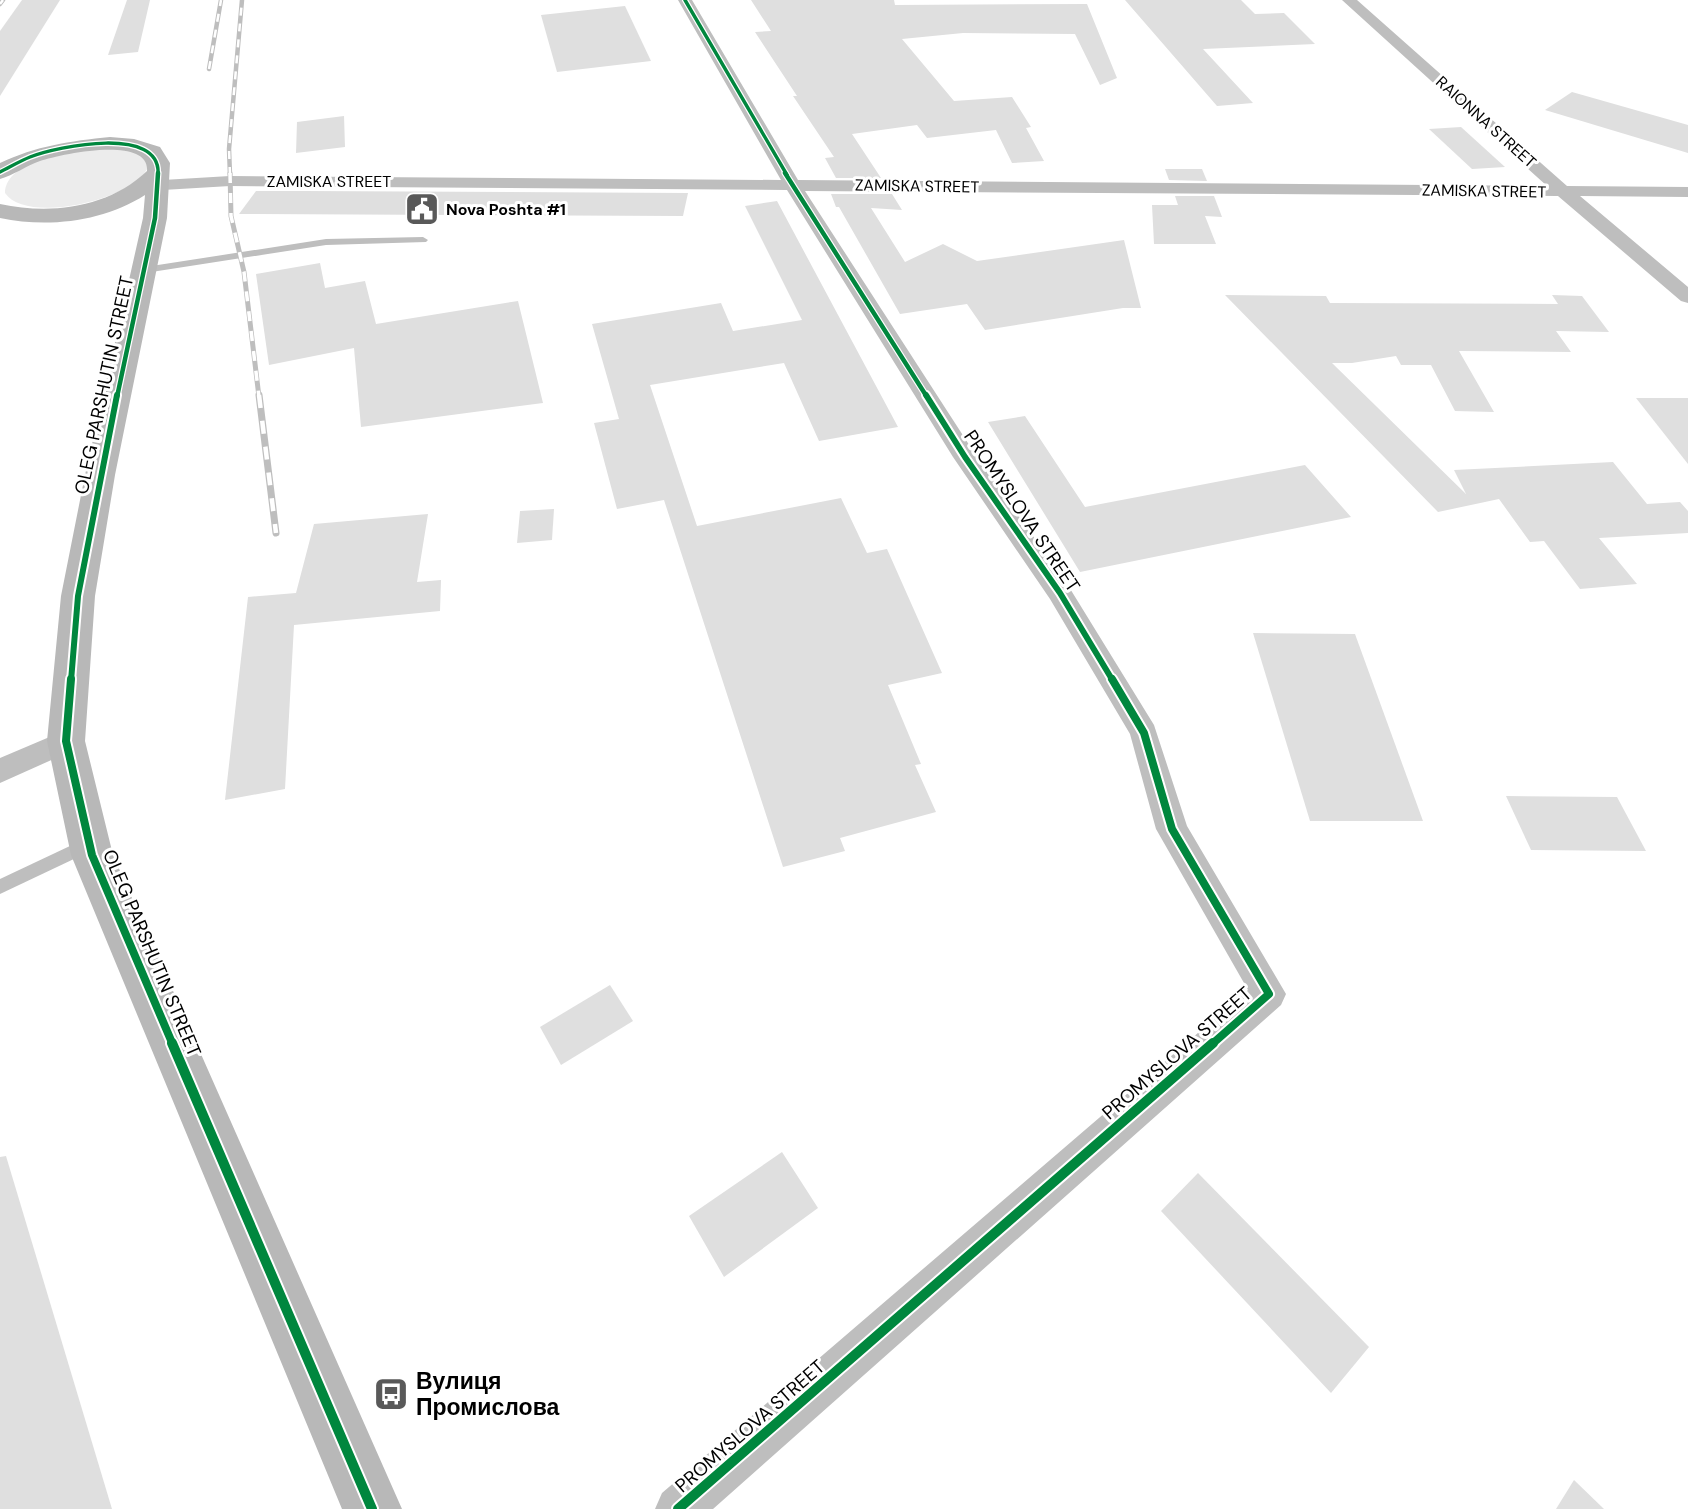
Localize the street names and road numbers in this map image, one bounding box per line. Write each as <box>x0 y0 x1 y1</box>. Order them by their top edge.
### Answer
street label: RAIONNA STREET <box>1431 71 1541 173</box>
street label: ZAMISKA STREET <box>267 171 391 192</box>
street label: ZAMISKA STREET <box>855 174 979 198</box>
street label: ZAMISKA STREET <box>1422 179 1546 203</box>
street label: OLEG PARSHUTIN STREET <box>69 273 139 496</box>
street label: PROMYSLOVA STREET <box>958 425 1086 597</box>
street label: OLEG PARSHUTIN STREET <box>97 846 207 1061</box>
street label: PROMYSLOVA STREET <box>1097 981 1257 1125</box>
street label: PROMYSLOVA STREET <box>670 1354 830 1498</box>

